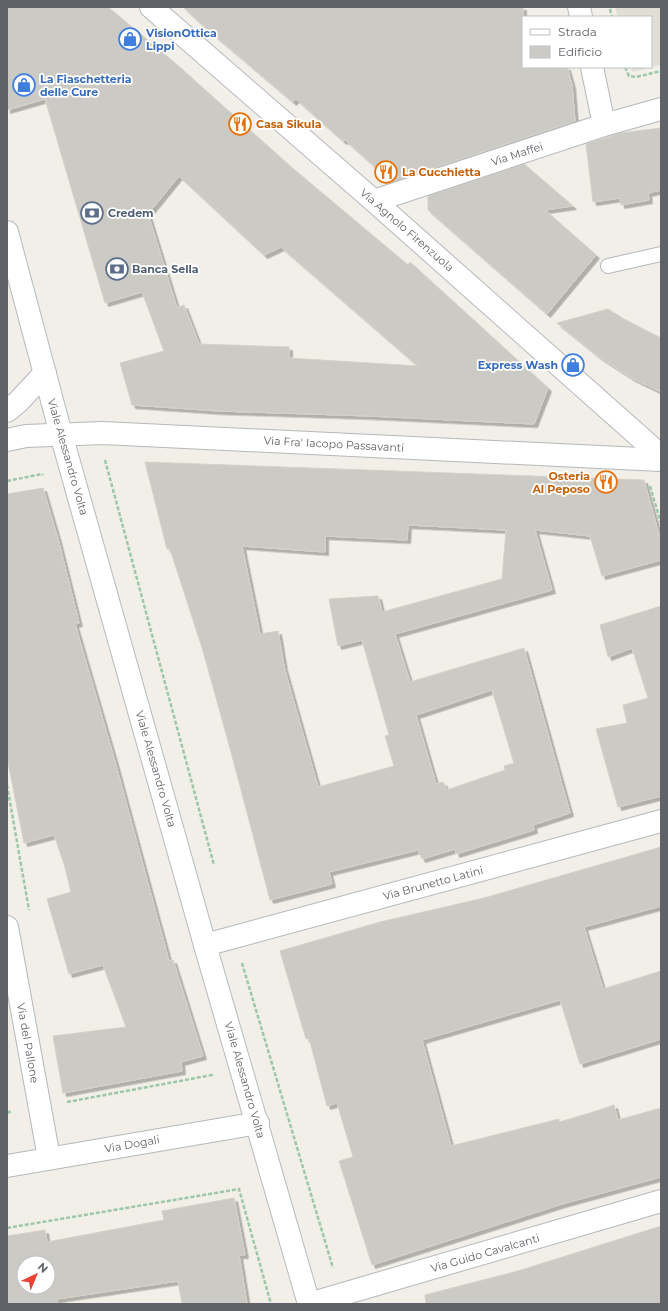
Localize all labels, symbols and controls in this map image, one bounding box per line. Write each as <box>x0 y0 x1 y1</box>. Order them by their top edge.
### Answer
legend <box>522 16 652 68</box>
text: Strada <box>558 24 597 39</box>
shop icon: VisionOttica Lippi <box>117 26 143 52</box>
place label: VisionOttica Lippi <box>145 26 217 53</box>
text: Edificio <box>558 44 602 59</box>
shop icon: La Fiaschetteria delle Cure <box>11 72 37 98</box>
place label: La Fiaschetteria delle Cure <box>40 72 132 99</box>
restaurant icon: Casa Sikula <box>227 111 253 137</box>
place label: Casa Sikula <box>256 117 322 131</box>
street label: Via Maffei <box>489 139 545 169</box>
restaurant icon: La Cucchietta <box>373 159 399 185</box>
place label: La Cucchietta <box>402 165 481 179</box>
street label: Via Agnolo Firenzuola <box>357 185 457 275</box>
bank icon: Credem <box>79 200 105 226</box>
place label: Credem <box>108 206 154 220</box>
bank icon: Banca Sella <box>104 256 130 282</box>
place label: Banca Sella <box>132 262 199 276</box>
shop icon: Express Wash <box>560 352 586 378</box>
place label: Express Wash <box>478 358 558 372</box>
street label: Viale Alessandro Volta <box>45 397 91 517</box>
street label: Via Fra' Iacopo Passavanti <box>263 433 405 455</box>
place label: Osteria Al Peposo <box>531 469 590 496</box>
restaurant icon: Osteria Al Peposo <box>593 469 619 495</box>
street label: Viale Alessandro Volta <box>133 709 179 829</box>
street label: Via Brunetto Latini <box>381 863 485 903</box>
street label: Via del Pallone <box>14 1002 42 1084</box>
street label: Viale Alessandro Volta <box>222 1020 268 1140</box>
street label: Via Dogali <box>103 1132 161 1156</box>
street label: Via Guido Cavalcanti <box>429 1231 541 1275</box>
north arrow <box>16 1255 56 1295</box>
text: N <box>35 1260 51 1276</box>

